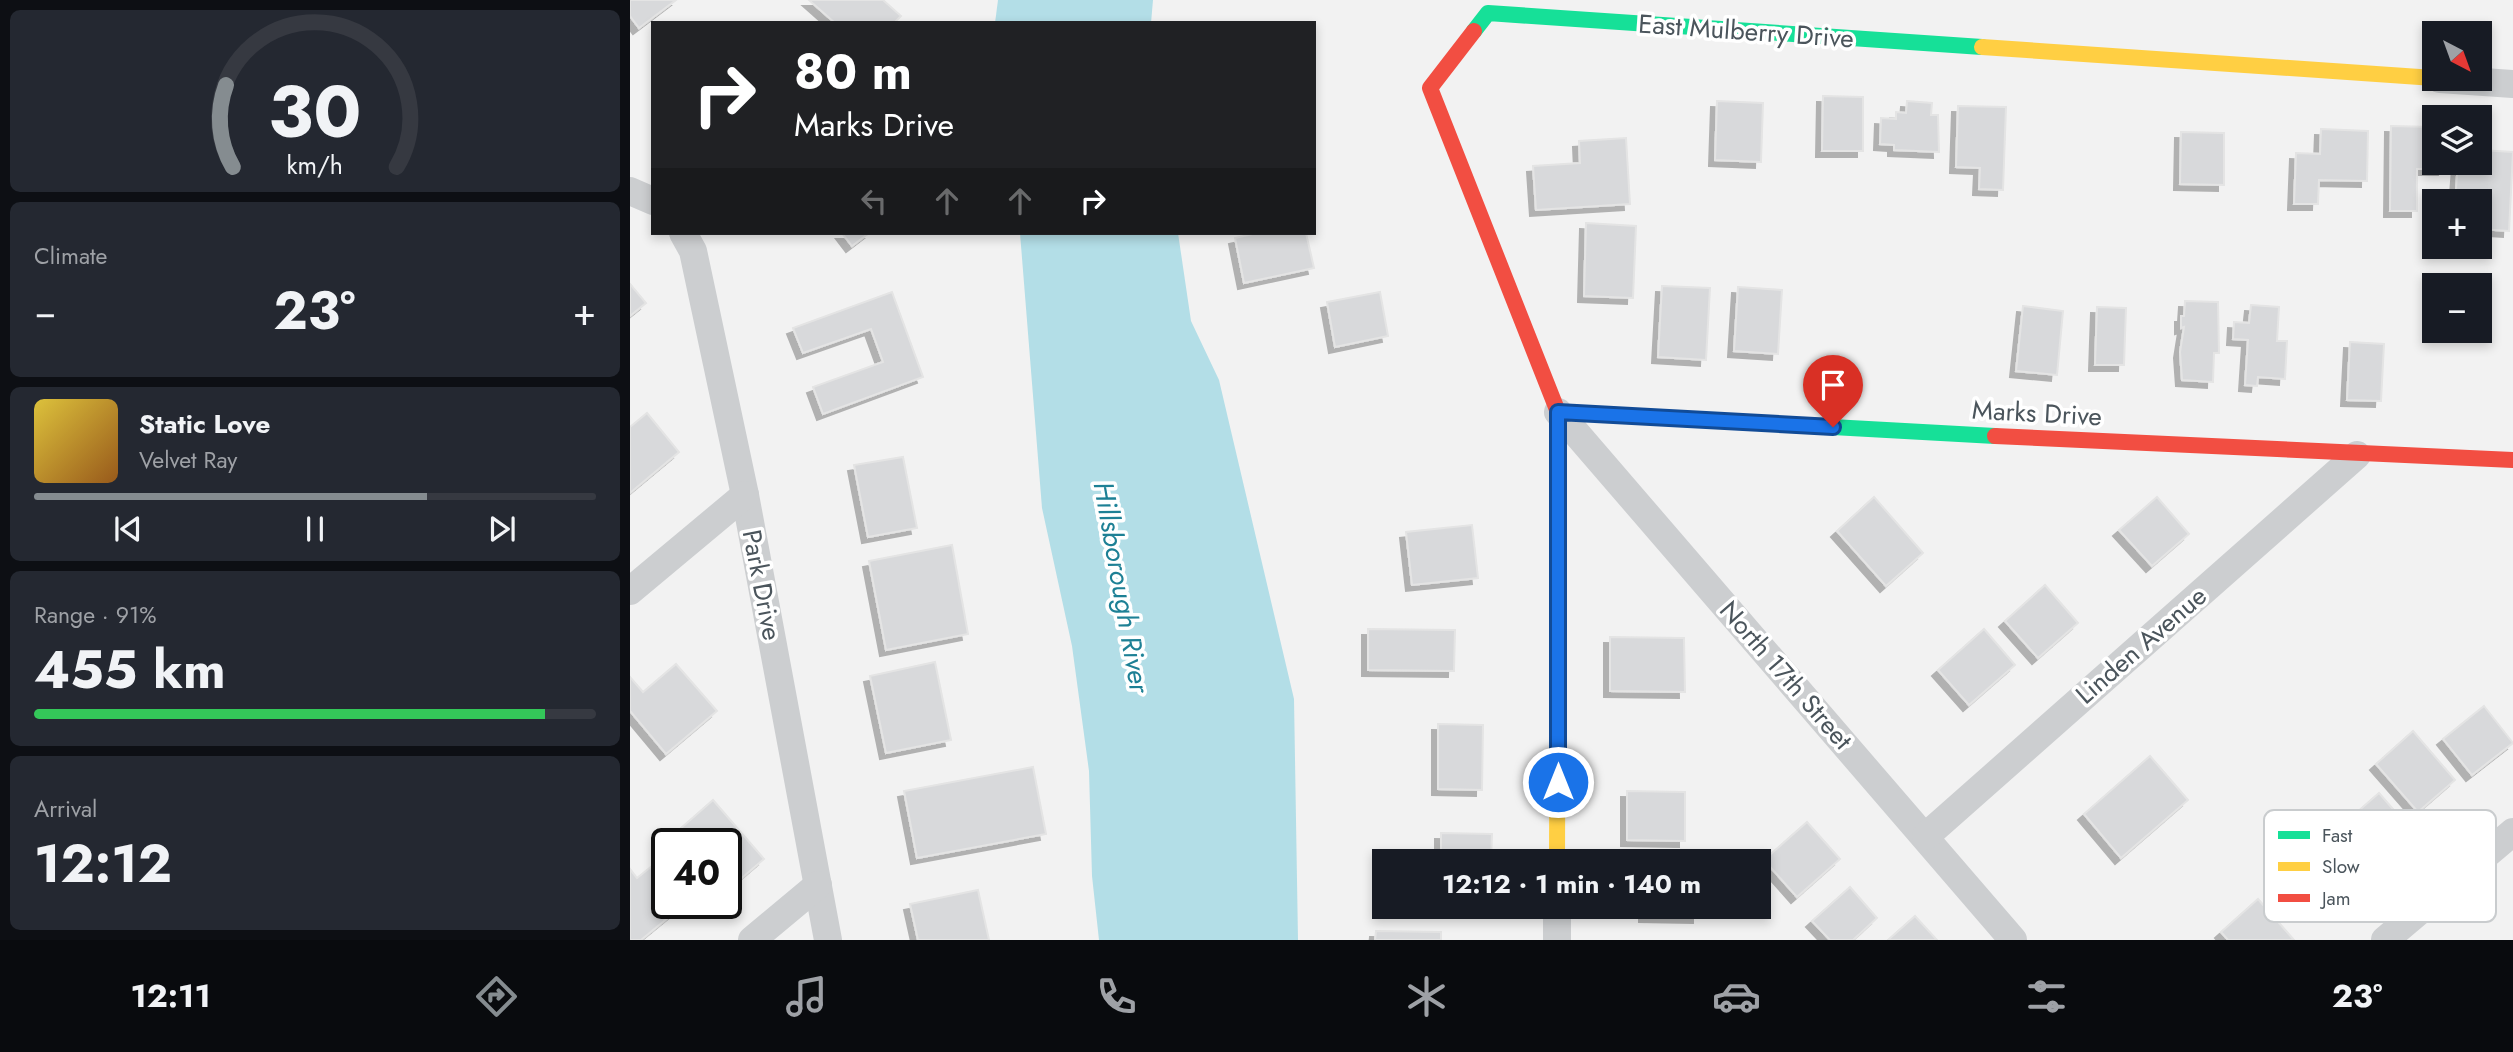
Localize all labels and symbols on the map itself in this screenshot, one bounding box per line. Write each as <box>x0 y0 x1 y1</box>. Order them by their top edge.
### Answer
street label: East Mulberry Drive <box>1637 5 1855 57</box>
north arrow <box>2422 21 2492 91</box>
pin <box>1803 355 1863 427</box>
street label: Marks Drive <box>1971 391 2103 435</box>
water label: Hillsborough River <box>1083 478 1161 697</box>
street label: Park Drive <box>733 526 791 644</box>
street label: Linden Avenue <box>2067 577 2215 713</box>
street label: North 17th Street <box>1711 592 1862 758</box>
position arrow <box>1521 745 1595 819</box>
legend <box>2264 810 2496 922</box>
text: Fast <box>2322 822 2353 849</box>
speed limit sign: 40 <box>651 828 742 919</box>
text: Slow <box>2322 853 2360 880</box>
text: Jam <box>2319 885 2351 912</box>

